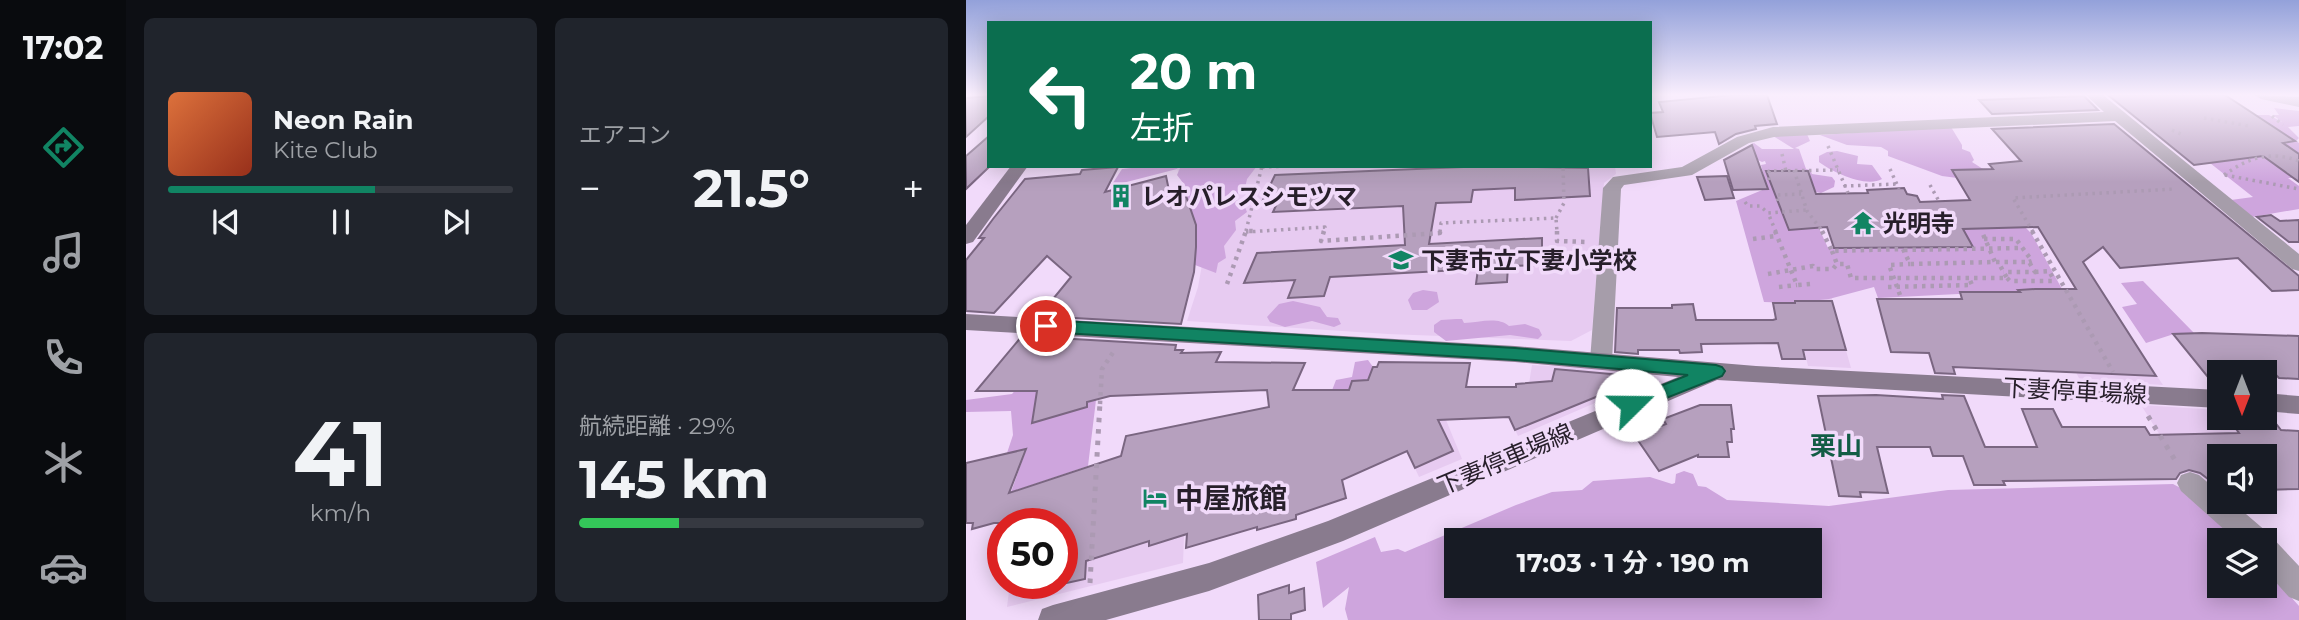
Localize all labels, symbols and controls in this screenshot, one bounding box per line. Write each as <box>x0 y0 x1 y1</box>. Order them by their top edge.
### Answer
text: 17:02 <box>23 28 103 67</box>
text: 20 m <box>1130 42 1257 101</box>
icon: left <box>1015 49 1106 140</box>
text: Neon Rain <box>273 104 414 136</box>
text: 左折 <box>1130 108 1194 147</box>
text: エアコン <box>579 121 671 149</box>
icon: directions <box>39 123 88 172</box>
text: Kite Club <box>273 136 378 164</box>
text: 21.5° <box>693 157 810 220</box>
text: − <box>579 165 601 212</box>
text: + <box>902 165 924 212</box>
building icon: レオパレスシモツマ <box>1107 182 1135 210</box>
place label: レオパレスシモツマ <box>1141 182 1357 211</box>
icon: previous <box>207 203 245 241</box>
icon: pause <box>322 203 360 241</box>
icon: next <box>437 203 475 241</box>
temple icon: 光明寺 <box>1849 209 1877 237</box>
place label: 光明寺 <box>1883 209 1955 238</box>
icon: music <box>39 228 88 277</box>
school or university icon: 下妻市立下妻小学校 <box>1387 246 1415 274</box>
place label: 下妻市立下妻小学校 <box>1421 246 1637 275</box>
pin <box>1016 296 1076 356</box>
icon: arrive <box>1027 307 1065 345</box>
icon: phone <box>39 333 88 382</box>
north arrow <box>2207 360 2277 430</box>
map controls <box>2207 360 2277 598</box>
position arrow <box>1594 368 1668 442</box>
street label: 下妻停車場線 <box>2002 373 2148 409</box>
text: 41 <box>292 398 389 509</box>
text: 航続距離 · 29% <box>579 412 735 440</box>
street label: 下妻停車場線 <box>1433 418 1577 500</box>
district label: 栗山 <box>1810 430 1862 462</box>
icon: climate <box>39 438 88 487</box>
button: sound <box>2207 444 2277 514</box>
text: 145 km <box>579 448 769 511</box>
place label: 中屋旅館 <box>1175 481 1287 515</box>
hotel icon: 中屋旅館 <box>1141 484 1169 512</box>
text: km/h <box>310 499 371 527</box>
speed limit sign: 50 <box>987 508 1078 599</box>
button: layers <box>2207 528 2277 598</box>
icon: car <box>39 543 88 592</box>
text: 17:03 · 1 分 · 190 m <box>1516 547 1750 579</box>

